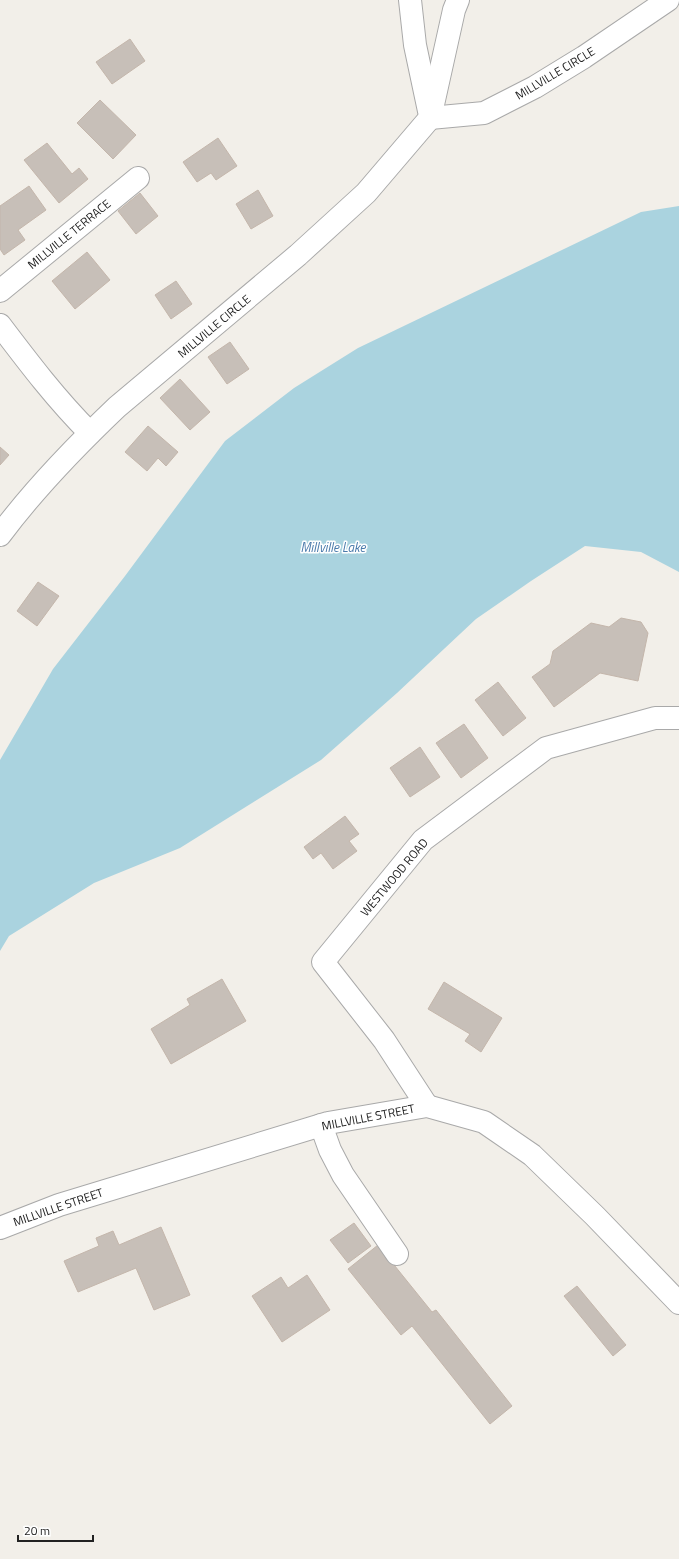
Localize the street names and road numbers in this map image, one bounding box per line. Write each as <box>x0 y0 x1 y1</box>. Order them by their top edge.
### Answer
street label: MILLVILLE CIRCLE <box>511 41 599 104</box>
street label: MILLVILLE TERRACE <box>23 194 115 274</box>
street label: MILLVILLE CIRCLE <box>173 289 255 362</box>
street label: WESTWOOD ROAD <box>356 834 433 920</box>
street label: MILLVILLE STREET <box>320 1099 417 1135</box>
street label: MILLVILLE STREET <box>10 1182 106 1231</box>

